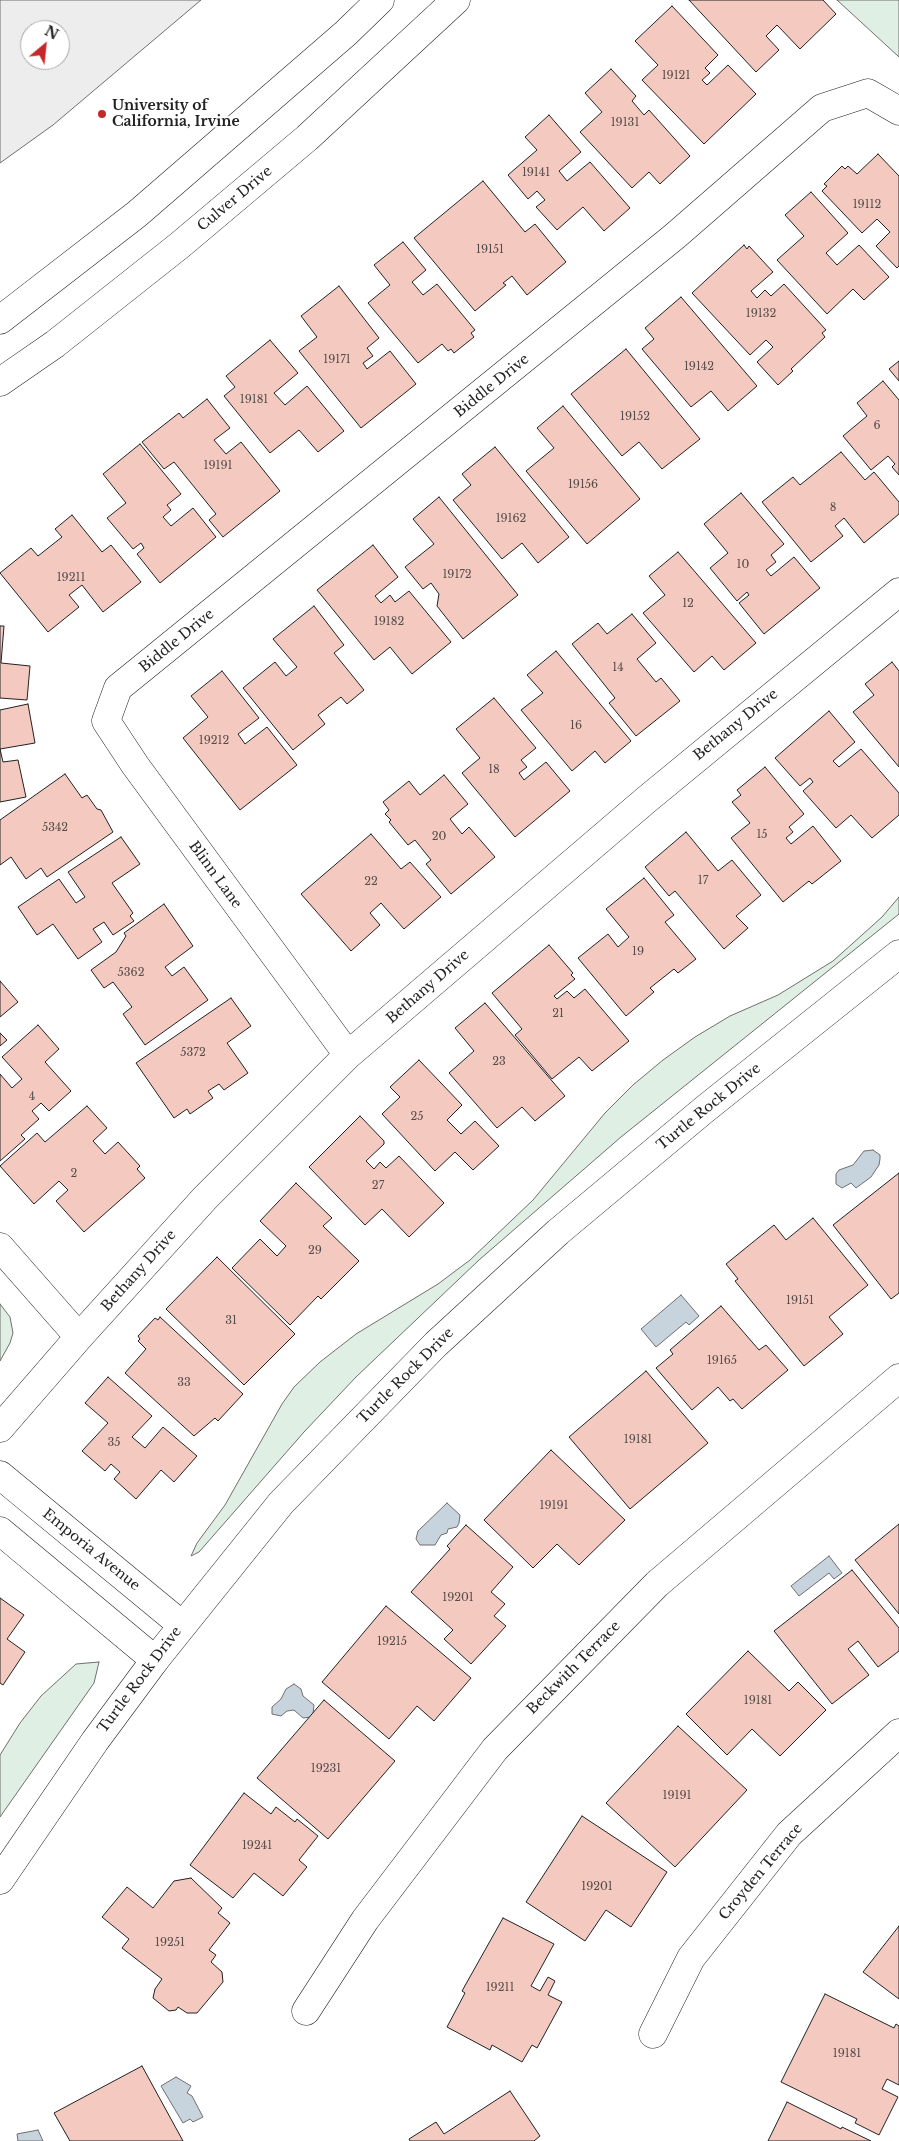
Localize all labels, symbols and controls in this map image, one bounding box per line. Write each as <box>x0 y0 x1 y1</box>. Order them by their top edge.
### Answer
north arrow <box>20 20 70 70</box>
text: N <box>42 22 62 44</box>
house number: 19121 <box>662 69 690 83</box>
place label: University of California, Irvine <box>112 98 240 130</box>
marker: University of California, Irvine <box>96 108 108 120</box>
house number: 19131 <box>611 116 639 130</box>
street label: Culver Drive <box>194 163 276 235</box>
house number: 19141 <box>522 166 550 180</box>
house number: 19112 <box>853 198 881 212</box>
house number: 19151 <box>476 243 504 257</box>
house number: 19132 <box>746 307 776 321</box>
street label: Biddle Drive <box>451 351 533 421</box>
house number: 19171 <box>323 353 351 367</box>
house number: 19142 <box>684 360 714 374</box>
house number: 19181 <box>240 393 268 407</box>
house number: 19152 <box>620 410 650 424</box>
house number: 6 <box>873 419 881 433</box>
house number: 19191 <box>204 459 232 473</box>
house number: 19156 <box>568 478 598 492</box>
house number: 8 <box>830 501 836 515</box>
house number: 19162 <box>496 512 526 526</box>
house number: 10 <box>737 558 749 572</box>
house number: 19172 <box>442 568 472 582</box>
house number: 19211 <box>57 571 85 585</box>
house number: 12 <box>682 597 694 611</box>
street label: Biddle Drive <box>136 606 218 676</box>
house number: 19182 <box>374 615 404 629</box>
house number: 14 <box>612 661 624 675</box>
street label: Bethany Drive <box>690 686 782 764</box>
house number: 16 <box>570 719 582 733</box>
house number: 19212 <box>199 734 229 748</box>
house number: 18 <box>488 763 500 777</box>
house number: 5342 <box>42 821 68 835</box>
house number: 15 <box>756 828 768 842</box>
house number: 20 <box>432 830 446 844</box>
street label: Blinn Lane <box>185 838 245 912</box>
house number: 17 <box>698 874 708 888</box>
house number: 22 <box>364 875 378 889</box>
house number: 19 <box>632 945 644 959</box>
street label: Bethany Drive <box>383 947 473 1027</box>
house number: 5362 <box>118 966 144 980</box>
house number: 21 <box>552 1007 564 1021</box>
house number: 5372 <box>180 1046 206 1060</box>
house number: 23 <box>492 1055 506 1069</box>
street label: Turtle Rock Drive <box>654 1060 764 1154</box>
house number: 4 <box>29 1090 35 1104</box>
house number: 25 <box>410 1110 424 1124</box>
house number: 2 <box>71 1167 77 1181</box>
house number: 27 <box>372 1179 384 1193</box>
street label: Bethany Drive <box>98 1227 180 1315</box>
house number: 29 <box>308 1244 322 1258</box>
house number: 19151 <box>786 1294 814 1308</box>
house number: 31 <box>225 1314 237 1328</box>
street label: Turtle Rock Drive <box>355 1325 457 1427</box>
house number: 19165 <box>707 1354 737 1368</box>
house number: 33 <box>177 1376 191 1390</box>
house number: 19181 <box>624 1433 652 1447</box>
house number: 35 <box>107 1436 121 1450</box>
house number: 19191 <box>540 1499 568 1513</box>
street label: Emporia Avenue <box>39 1506 143 1594</box>
house number: 19201 <box>442 1591 474 1605</box>
street label: Beckwith Terrace <box>524 1618 624 1718</box>
street label: Turtle Rock Drive <box>95 1624 185 1736</box>
house number: 19215 <box>377 1635 407 1649</box>
house number: 19181 <box>744 1694 772 1708</box>
house number: 19231 <box>311 1762 341 1776</box>
house number: 19191 <box>663 1789 691 1803</box>
street label: Croyden Terrace <box>716 1820 806 1924</box>
house number: 19241 <box>242 1839 272 1853</box>
house number: 19201 <box>581 1880 613 1894</box>
house number: 19251 <box>155 1936 185 1950</box>
house number: 19211 <box>486 1981 514 1995</box>
house number: 19181 <box>833 2047 861 2061</box>

